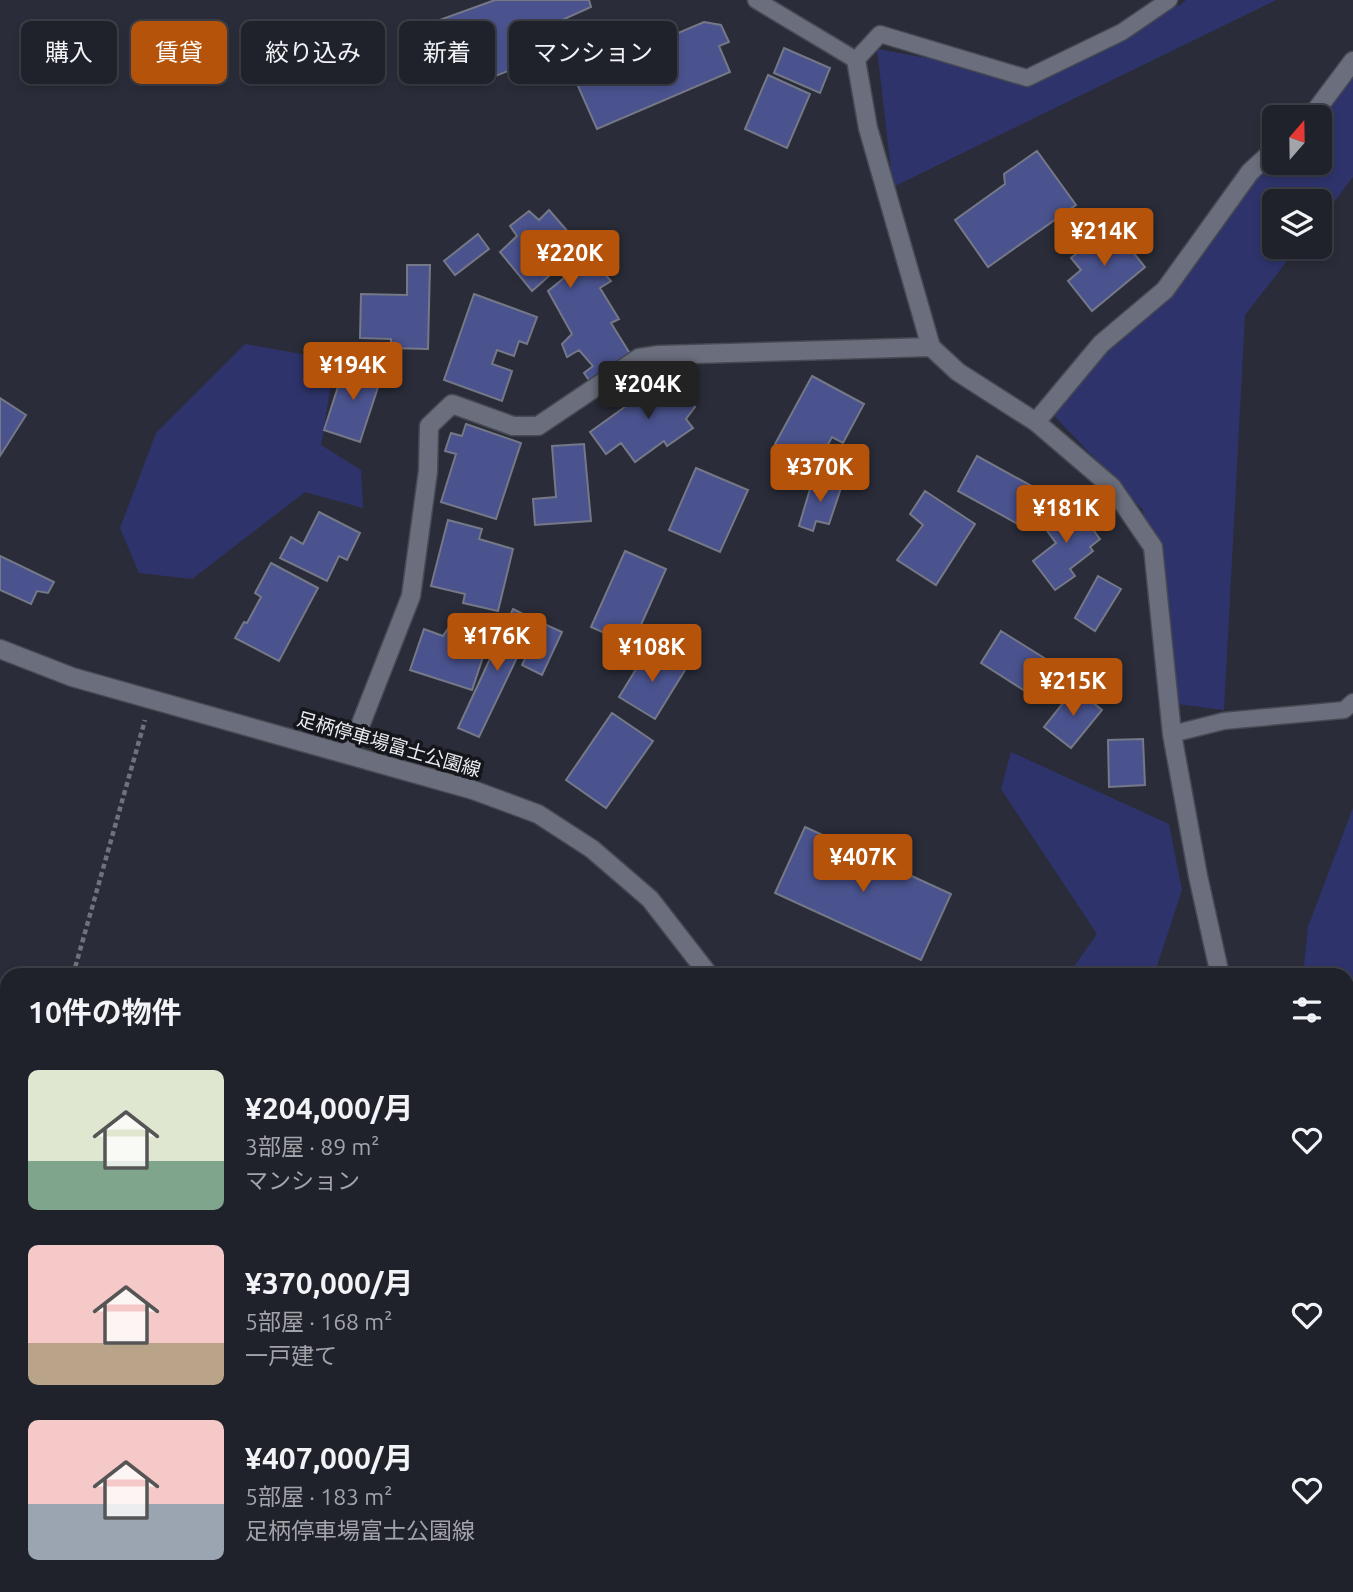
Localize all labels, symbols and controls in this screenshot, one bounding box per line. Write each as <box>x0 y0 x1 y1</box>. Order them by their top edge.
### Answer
chip: 購入 <box>21 21 117 84</box>
chip: 賃貸 <box>131 21 227 84</box>
chip: 絞り込み <box>241 21 385 84</box>
chip: 新着 <box>399 21 495 84</box>
chip: マンション <box>509 21 677 84</box>
north arrow <box>1262 105 1332 175</box>
map controls <box>1262 105 1332 259</box>
button: layers <box>1262 189 1332 259</box>
pin: ¥214K <box>1055 208 1153 268</box>
text: ¥214K <box>1070 218 1138 243</box>
pin: ¥220K <box>521 230 619 290</box>
text: ¥220K <box>536 240 604 265</box>
pin: ¥194K <box>304 342 402 402</box>
text: ¥194K <box>319 352 387 377</box>
pin: ¥204K <box>599 362 697 421</box>
text: ¥204K <box>614 371 682 396</box>
pin: ¥370K <box>771 444 869 504</box>
text: ¥370K <box>786 454 854 479</box>
pin: ¥181K <box>1017 486 1115 545</box>
text: ¥181K <box>1032 495 1100 520</box>
pin: ¥176K <box>448 614 546 673</box>
text: ¥176K <box>463 623 531 648</box>
pin: ¥108K <box>603 624 701 684</box>
text: ¥108K <box>618 634 686 659</box>
pin: ¥215K <box>1024 658 1122 718</box>
text: ¥215K <box>1039 668 1107 693</box>
street label: 足柄停車場富士公園線 <box>295 707 483 781</box>
pin: ¥407K <box>814 834 912 894</box>
text: ¥407K <box>829 844 897 869</box>
icon: filters <box>1288 991 1326 1029</box>
text: 10件の物件 <box>28 995 182 1029</box>
text: ¥204,000/月 <box>245 1091 413 1125</box>
icon: home <box>84 1098 168 1182</box>
icon: heart <box>1288 1121 1326 1159</box>
text: 3部屋 · 89 m² <box>245 1134 379 1159</box>
text: マンション <box>245 1168 360 1193</box>
text: ¥370,000/月 <box>245 1266 413 1300</box>
icon: home <box>84 1273 168 1357</box>
icon: heart <box>1288 1296 1326 1334</box>
text: 5部屋 · 168 m² <box>245 1309 392 1334</box>
text: 一戸建て <box>245 1343 337 1368</box>
text: ¥407,000/月 <box>245 1441 413 1475</box>
icon: home <box>84 1448 168 1532</box>
icon: heart <box>1288 1471 1326 1509</box>
text: 5部屋 · 183 m² <box>245 1484 392 1509</box>
text: 足柄停車場富士公園線 <box>245 1518 475 1543</box>

